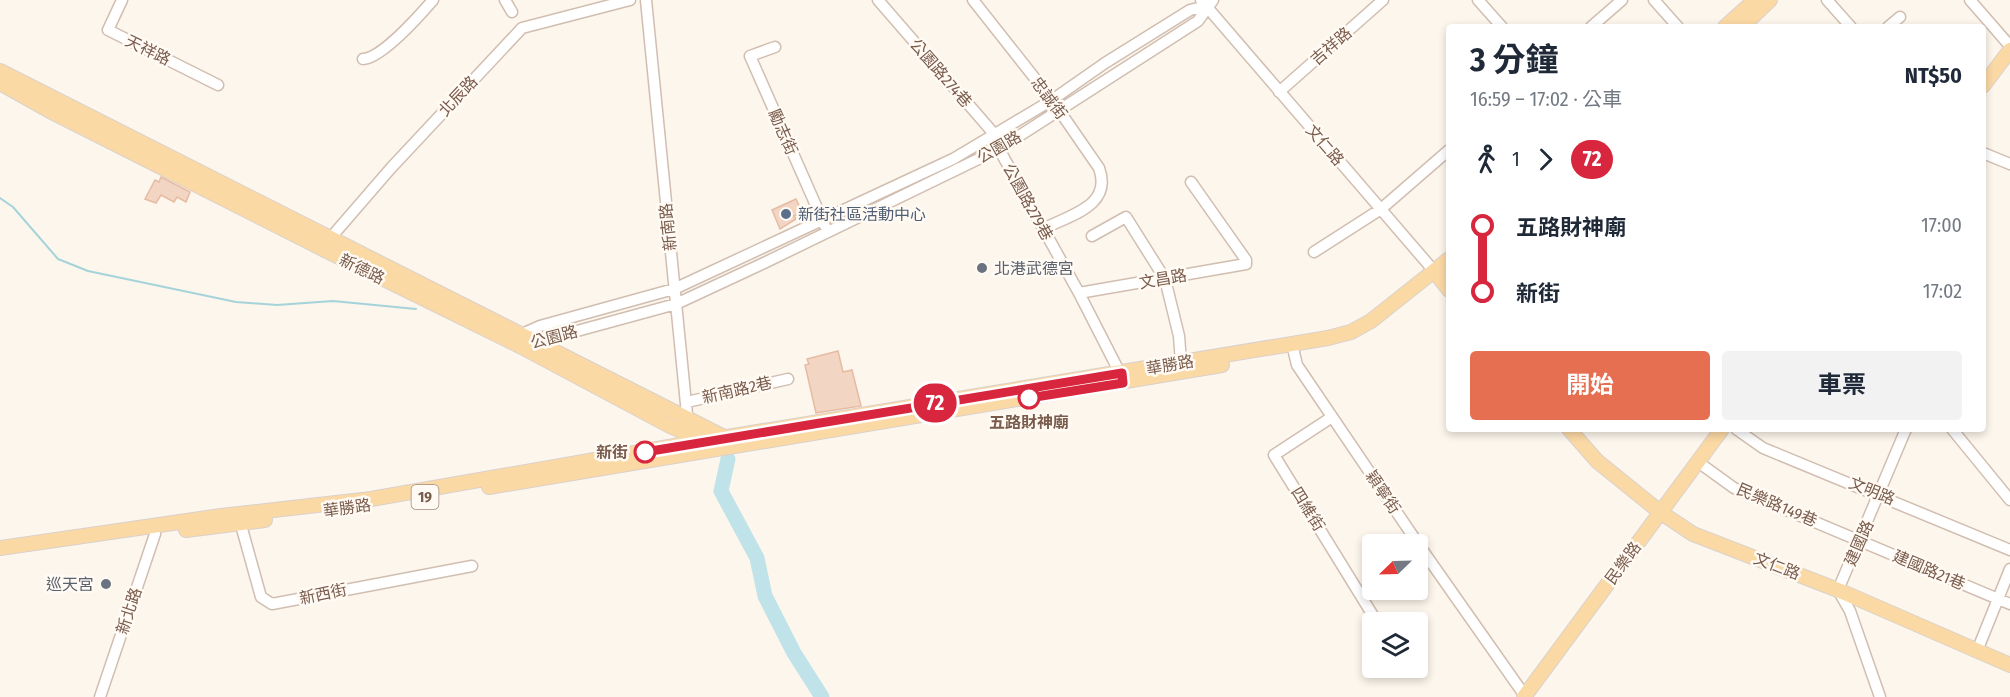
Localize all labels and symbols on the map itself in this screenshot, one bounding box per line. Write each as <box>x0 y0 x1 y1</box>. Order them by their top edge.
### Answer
street label: 吉祥路 <box>1307 23 1355 69</box>
street label: 天祥路 <box>122 31 174 69</box>
street label: 公園路274巷 <box>906 35 976 111</box>
street label: 北辰路 <box>435 72 481 120</box>
street label: 忠誠街 <box>1027 73 1071 123</box>
street label: 勵志街 <box>765 106 801 158</box>
street label: 文仁路 <box>1302 121 1348 169</box>
street label: 公園路 <box>973 127 1025 167</box>
street label: 公園路279巷 <box>999 160 1057 244</box>
street label: 新南路 <box>656 202 680 252</box>
place label: 新街社區活動中心 <box>798 205 926 224</box>
marker: 新街社區活動中心 <box>779 207 793 221</box>
street label: 新德路 <box>336 250 388 288</box>
place label: 北港武德宮 <box>994 259 1074 278</box>
marker: 北港武德宮 <box>975 261 989 275</box>
street label: 文昌路 <box>1138 265 1188 293</box>
street label: 公園路 <box>528 322 580 352</box>
street label: 華勝路 <box>1145 351 1195 379</box>
street label: 新南路2巷 <box>700 373 774 407</box>
line badge: 72 <box>908 384 962 422</box>
marker: 五路財神廟 <box>1018 387 1040 409</box>
place label: 五路財神廟 <box>989 413 1069 432</box>
marker: 新街 <box>634 441 656 463</box>
place label: 新街 <box>596 443 628 462</box>
street label: 穎寧街 <box>1362 467 1404 517</box>
street label: 文明路 <box>1846 473 1898 509</box>
street label: 民樂路149巷 <box>1734 480 1820 530</box>
street label: 四維街 <box>1287 484 1329 534</box>
road number: 19 <box>412 485 438 509</box>
street label: 華勝路 <box>322 495 372 521</box>
street label: 建國路 <box>1841 517 1877 569</box>
north arrow <box>1362 534 1428 600</box>
street label: 民樂路 <box>1601 538 1645 588</box>
street label: 建國路21巷 <box>1890 546 1968 594</box>
street label: 文仁路 <box>1751 549 1803 583</box>
place label: 巡天宮 <box>46 575 94 594</box>
marker: 巡天宮 <box>99 577 113 591</box>
street label: 新西街 <box>298 580 348 608</box>
street label: 新北路 <box>113 585 145 637</box>

